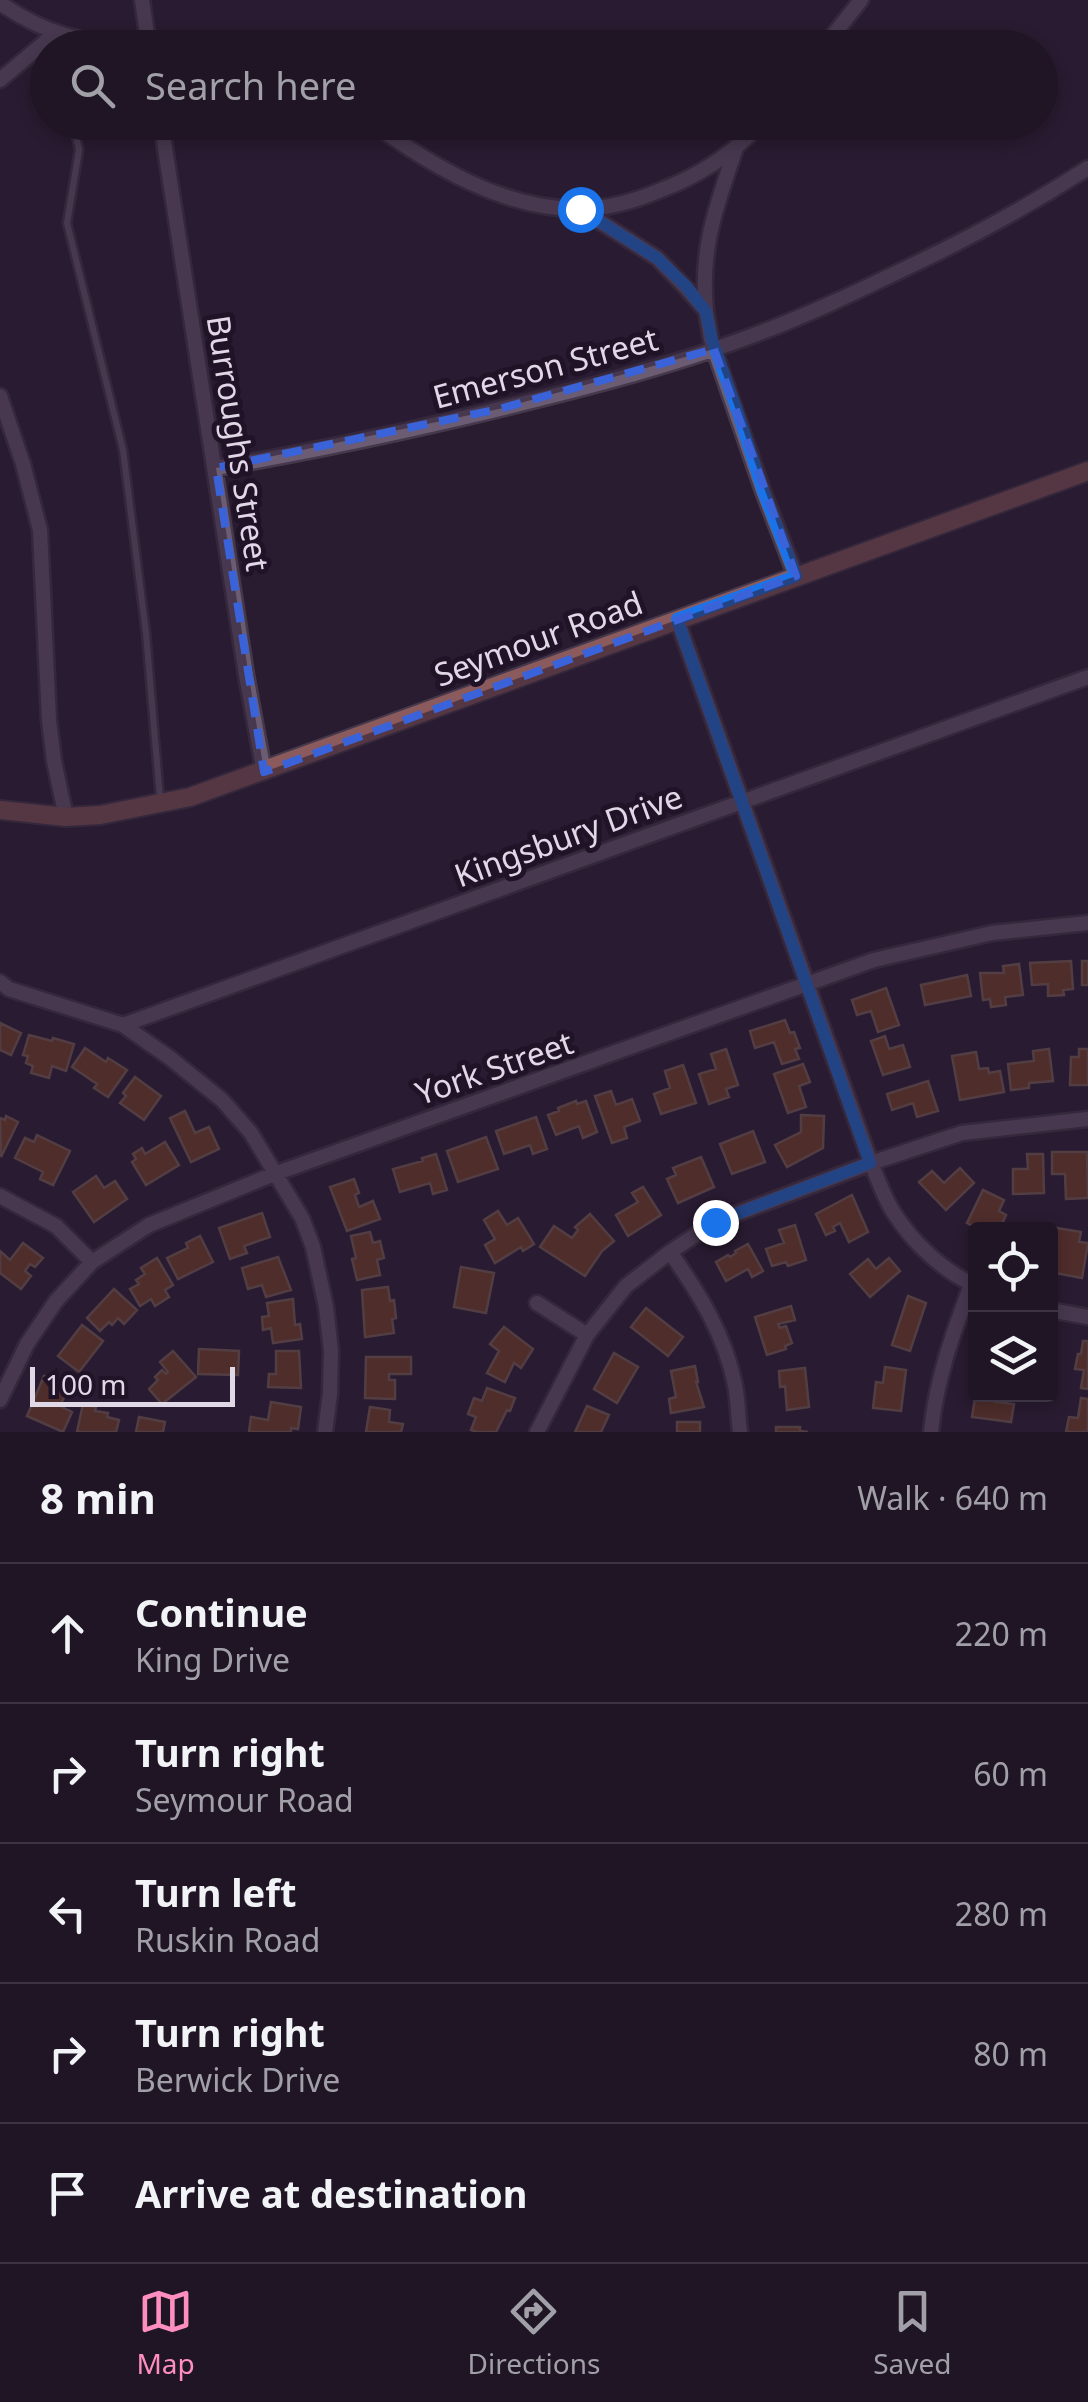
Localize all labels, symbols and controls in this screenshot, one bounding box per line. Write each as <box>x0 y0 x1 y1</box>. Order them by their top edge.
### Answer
search box <box>30 30 1058 140</box>
icon: search <box>65 58 120 113</box>
text: Search here <box>145 59 356 111</box>
route start <box>558 187 604 233</box>
street label: Burroughs Street <box>198 312 280 574</box>
street label: Emerson Street <box>428 316 662 418</box>
street label: Seymour Road <box>428 580 648 696</box>
street label: Kingsbury Drive <box>448 774 688 896</box>
street label: York Street <box>410 1020 578 1114</box>
route end <box>693 1200 739 1246</box>
map controls <box>968 1222 1058 1402</box>
button: locate <box>968 1222 1058 1312</box>
button: layers <box>968 1312 1058 1402</box>
scale bar <box>30 1362 235 1406</box>
text: 100 m <box>45 1365 127 1403</box>
text: 8 min <box>40 1469 156 1526</box>
text: Walk · 640 m <box>857 1476 1048 1519</box>
text: Continue <box>135 1586 308 1638</box>
icon: ahead <box>40 1606 95 1661</box>
text: 220 m <box>955 1612 1048 1655</box>
text: King Drive <box>135 1638 290 1681</box>
text: Turn right <box>135 1726 325 1778</box>
icon: right <box>40 1746 95 1801</box>
text: 60 m <box>973 1752 1048 1795</box>
text: Seymour Road <box>135 1778 354 1821</box>
text: Turn left <box>135 1866 297 1918</box>
icon: left <box>40 1886 95 1941</box>
text: 280 m <box>955 1892 1048 1935</box>
text: Ruskin Road <box>135 1918 320 1961</box>
text: Turn right <box>135 2006 325 2058</box>
icon: right <box>40 2026 95 2081</box>
text: 80 m <box>973 2032 1048 2075</box>
text: Berwick Drive <box>135 2058 340 2101</box>
icon: arrive <box>40 2166 95 2221</box>
text: Arrive at destination <box>135 2167 527 2219</box>
tab: Map <box>136 2284 195 2382</box>
tab: Directions <box>468 2284 600 2382</box>
tab: Saved <box>873 2284 952 2382</box>

